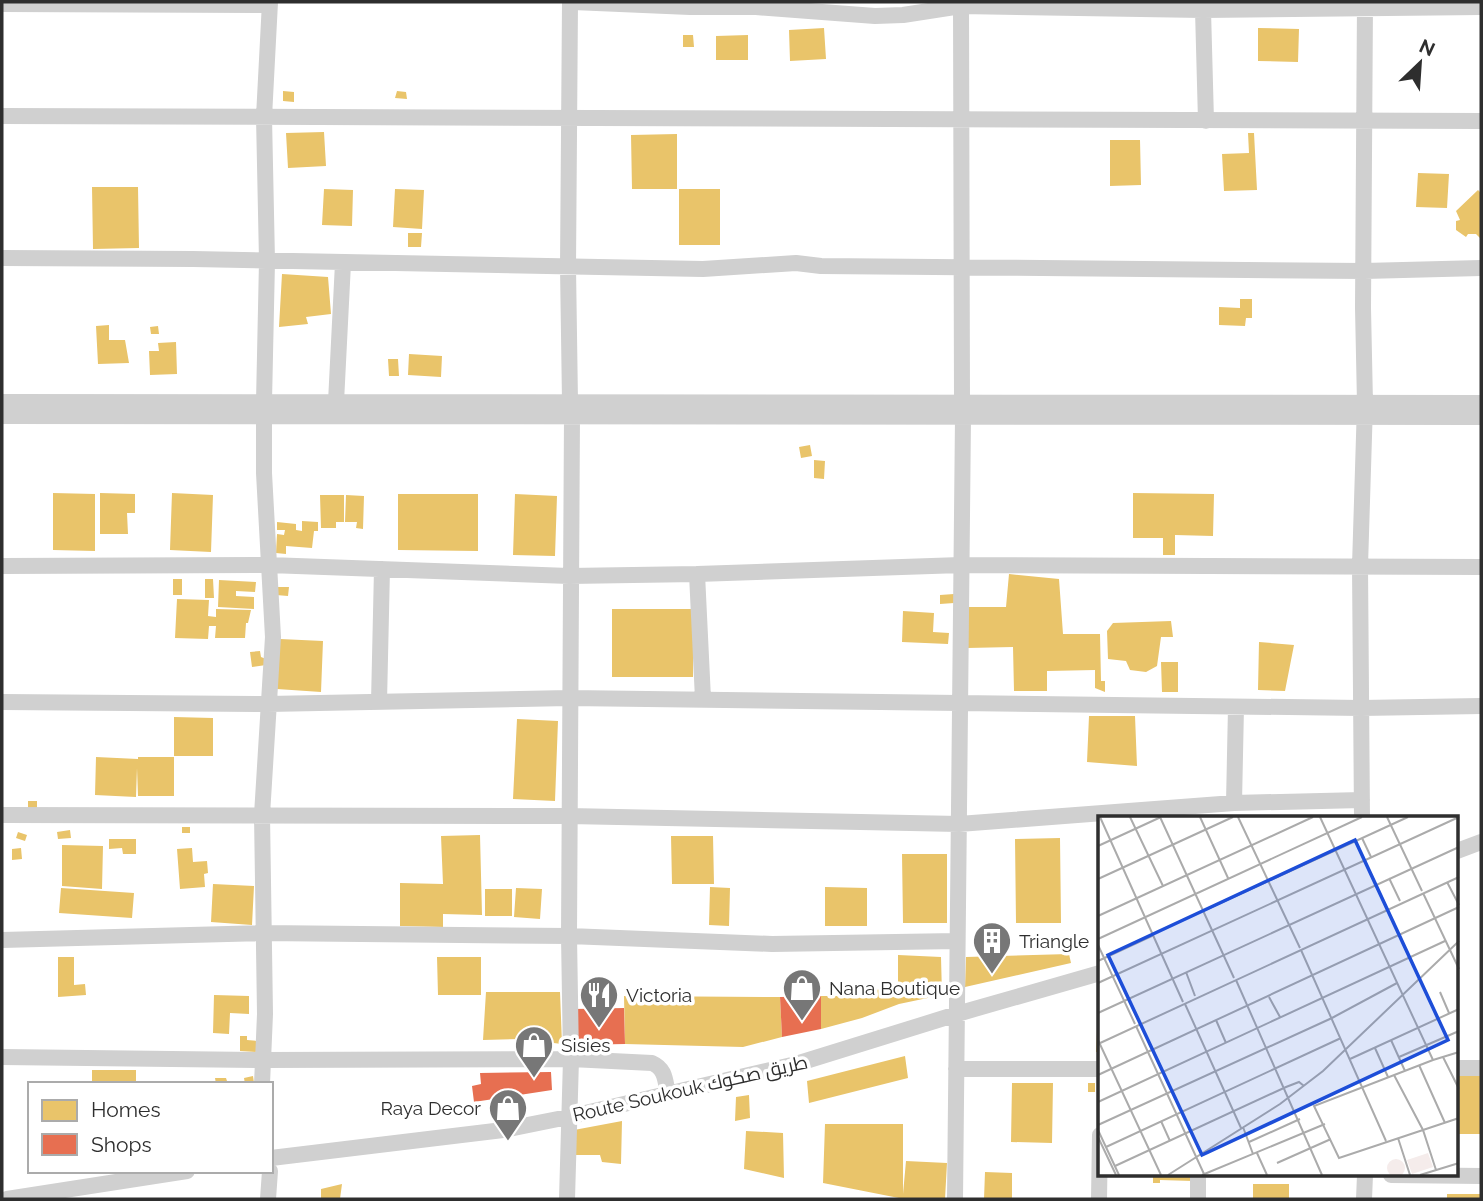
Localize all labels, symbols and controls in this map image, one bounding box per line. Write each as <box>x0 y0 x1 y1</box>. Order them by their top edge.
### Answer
north arrow <box>1385 28 1455 98</box>
text: N <box>1416 35 1438 61</box>
inset map <box>1098 816 1458 1176</box>
building icon: Triangle <box>971 920 1013 975</box>
place label: Triangle <box>1019 930 1089 952</box>
shop icon: Nana Boutique <box>781 967 823 1022</box>
restaurant icon: Victoria <box>578 974 620 1029</box>
place label: Nana Boutique <box>829 977 960 999</box>
place label: Victoria <box>626 984 692 1006</box>
shop icon: Sisies <box>513 1024 555 1079</box>
place label: Sisies <box>561 1034 610 1056</box>
street label: Route Soukouk طريق صكوك <box>570 1050 810 1128</box>
legend <box>28 1082 273 1173</box>
shop icon: Raya Decor <box>487 1087 529 1142</box>
text: Homes <box>91 1097 161 1122</box>
place label: Raya Decor <box>380 1097 481 1119</box>
text: Shops <box>91 1132 152 1157</box>

